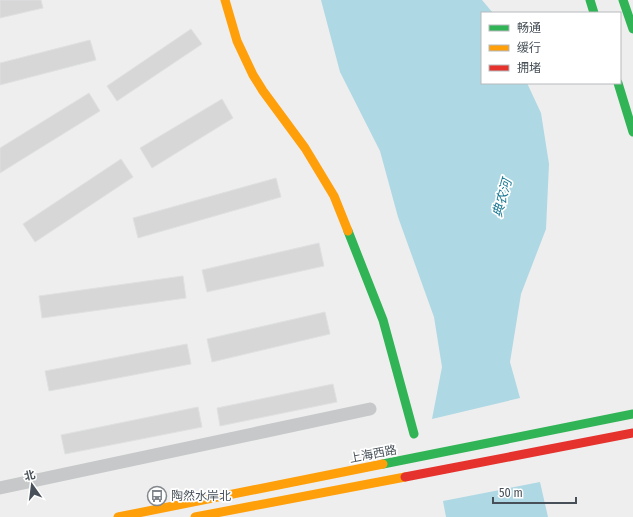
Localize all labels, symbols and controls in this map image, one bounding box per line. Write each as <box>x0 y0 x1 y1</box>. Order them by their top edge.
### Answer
legend <box>481 12 621 84</box>
text: 畅通 <box>517 21 541 35</box>
text: 缓行 <box>517 41 541 55</box>
text: 拥堵 <box>517 61 541 75</box>
water label: 典农河 <box>489 174 515 219</box>
street label: 上海西路 <box>348 443 398 465</box>
north arrow <box>12 465 52 505</box>
text: 北 <box>23 468 37 483</box>
scale bar <box>493 479 576 505</box>
bus stop icon: 陶然水岸北 <box>146 485 168 507</box>
text: 50 m <box>499 486 523 500</box>
place label: 陶然水岸北 <box>171 489 231 503</box>

